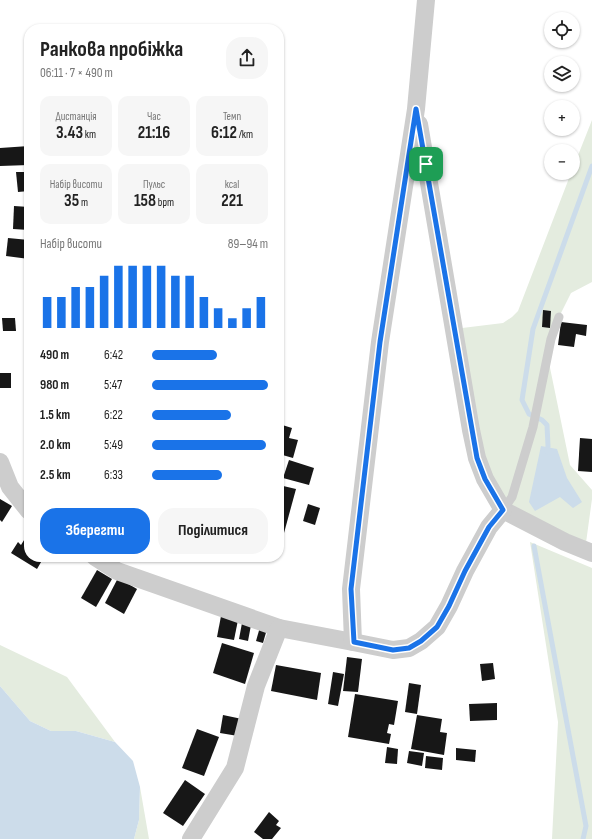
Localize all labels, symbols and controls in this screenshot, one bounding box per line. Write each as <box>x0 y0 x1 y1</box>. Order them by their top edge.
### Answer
map controls <box>544 12 580 180</box>
button: locate <box>544 12 580 48</box>
text: Ранкова пробіжка <box>40 36 183 63</box>
button: share <box>226 37 268 79</box>
button: layers <box>544 56 580 92</box>
text: 06:11 · 7 × 490 m <box>40 65 113 81</box>
button: + <box>544 100 580 136</box>
text: Дистанція <box>55 110 97 123</box>
text: Час <box>147 110 161 123</box>
text: Темп <box>223 110 241 123</box>
text: 3.43 <box>56 123 83 143</box>
text: 21:16 <box>138 123 170 143</box>
text: 6:12 <box>211 123 237 143</box>
text: km <box>83 128 96 141</box>
text: /km <box>237 128 253 141</box>
button: − <box>544 144 580 180</box>
pin <box>409 147 443 181</box>
icon: arrive <box>415 153 437 175</box>
text: Набір висоти <box>50 178 102 191</box>
text: Пульс <box>143 178 165 191</box>
text: kcal <box>225 178 239 191</box>
text: 35 <box>64 191 79 211</box>
text: 158 <box>134 191 156 211</box>
text: 221 <box>221 191 243 211</box>
text: m <box>79 196 88 209</box>
text: bpm <box>156 196 174 209</box>
text: Набір висоти <box>40 236 102 252</box>
text: 89–94 m <box>228 236 268 252</box>
text: 490 m <box>40 347 69 363</box>
text: 6:42 <box>104 347 123 363</box>
text: 980 m <box>40 377 69 393</box>
text: 5:47 <box>104 377 122 393</box>
text: 1.5 km <box>40 407 70 423</box>
text: 6:22 <box>104 407 123 423</box>
text: 2.0 km <box>40 437 71 453</box>
text: 5:49 <box>104 437 123 453</box>
text: 2.5 km <box>40 467 71 483</box>
text: 6:33 <box>104 467 123 483</box>
button: Зберегти <box>40 508 150 554</box>
button: Поділитися <box>158 508 268 554</box>

